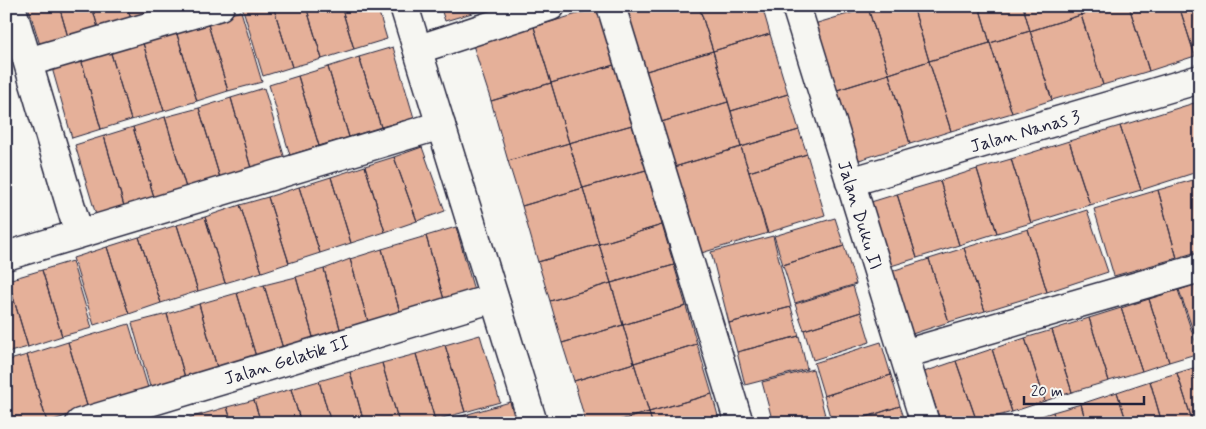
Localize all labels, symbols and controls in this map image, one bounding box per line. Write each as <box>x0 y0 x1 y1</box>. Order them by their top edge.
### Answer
street label: Jalan Nanas 3 <box>967 105 1083 159</box>
street label: Jalan Duku II <box>831 158 887 273</box>
street label: Jalan Gelatik II <box>221 330 353 392</box>
scale bar <box>1024 374 1144 406</box>
text: 20 m <box>1031 382 1063 402</box>

